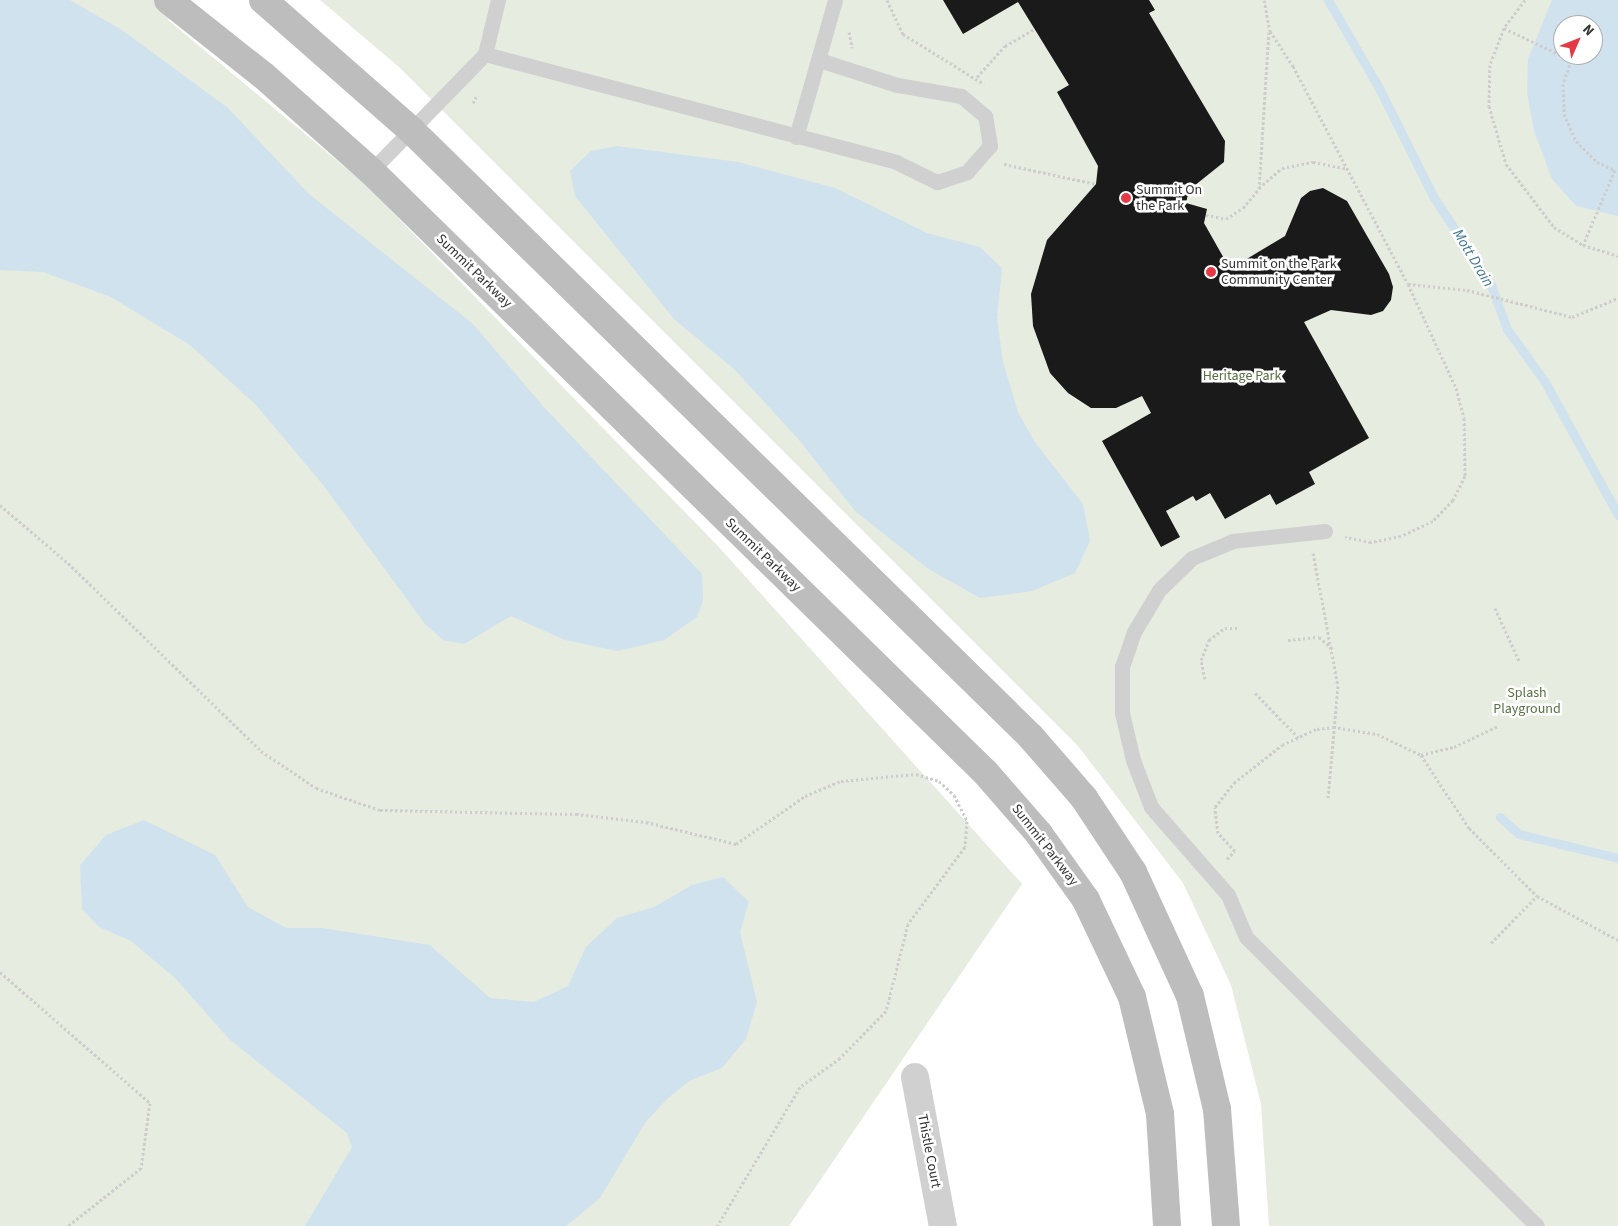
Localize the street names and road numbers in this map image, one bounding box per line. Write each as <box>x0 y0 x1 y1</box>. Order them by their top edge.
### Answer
street label: Summit Parkway <box>433 231 515 311</box>
street label: Summit Parkway <box>722 515 804 595</box>
street label: Summit Parkway <box>1008 801 1082 889</box>
street label: Thistle Court <box>914 1113 944 1189</box>

